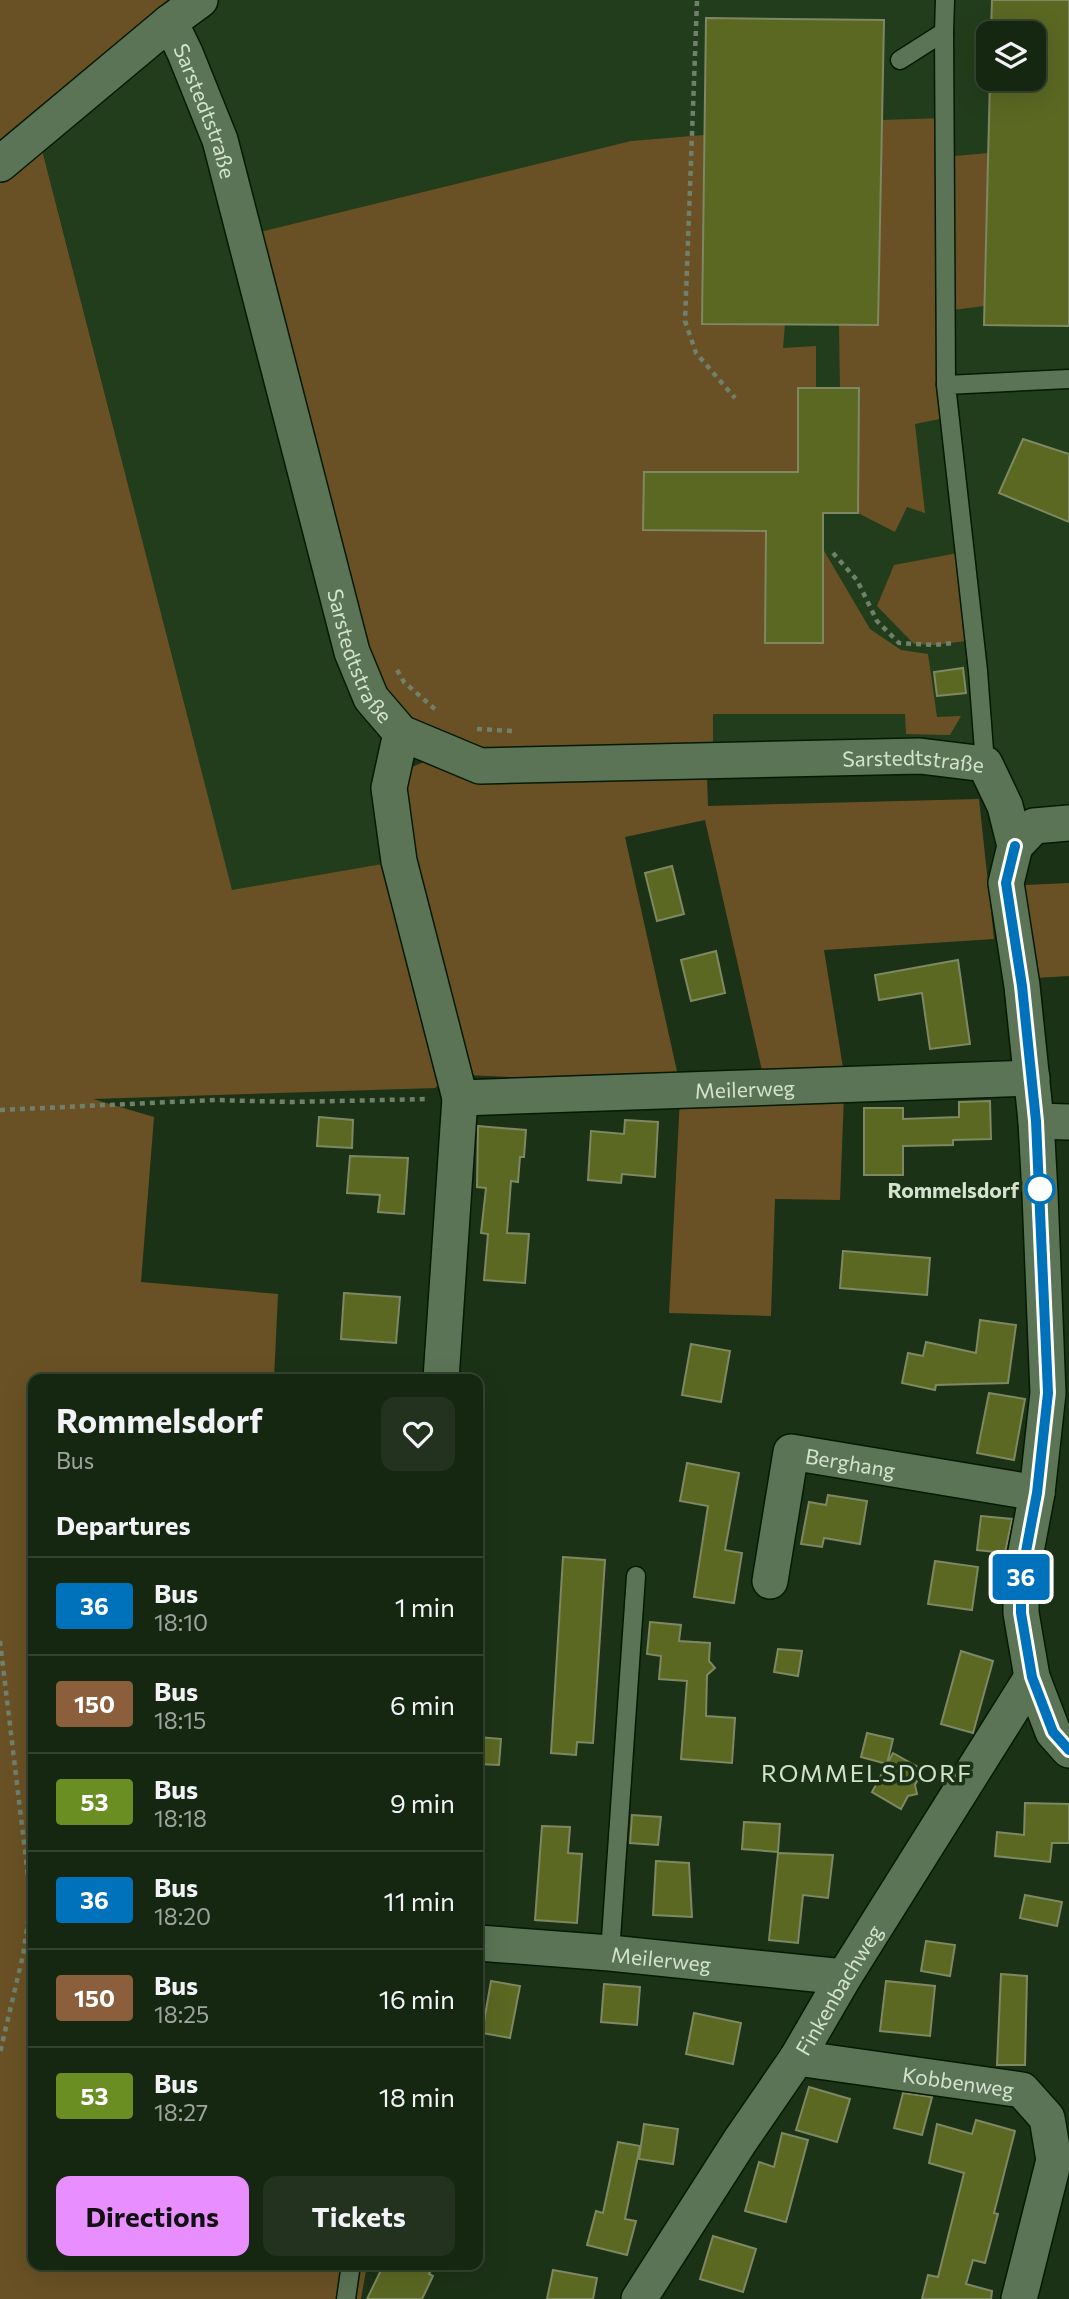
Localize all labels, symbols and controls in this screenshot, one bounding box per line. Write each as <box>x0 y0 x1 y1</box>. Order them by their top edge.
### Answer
map controls <box>976 21 1046 91</box>
button: layers <box>976 21 1046 91</box>
street label: Sarstedtstraße <box>170 39 242 181</box>
street label: Sarstedtstraße <box>324 586 398 727</box>
street label: Sarstedtstraße <box>842 743 986 776</box>
street label: Meilerweg <box>694 1074 795 1102</box>
marker: Rommelsdorf <box>1025 1174 1055 1204</box>
place label: Rommelsdorf <box>887 1177 1019 1202</box>
button: heart <box>381 1397 455 1471</box>
text: Rommelsdorf <box>56 1399 263 1440</box>
street label: Berghang <box>804 1442 897 1482</box>
text: Bus <box>56 1446 94 1474</box>
text: Departures <box>56 1509 191 1540</box>
line badge: 36 <box>990 1554 1052 1600</box>
text: 36 <box>1007 1562 1035 1591</box>
text: Bus <box>154 1577 198 1608</box>
text: 36 <box>80 1591 109 1620</box>
text: 1 min <box>395 1591 455 1622</box>
text: 18:10 <box>154 1608 208 1636</box>
text: Bus <box>154 1675 198 1706</box>
text: 150 <box>74 1689 115 1718</box>
text: 6 min <box>390 1689 455 1720</box>
text: 18:15 <box>154 1706 206 1734</box>
district label: ROMMELSDORF <box>761 1758 973 1787</box>
text: Bus <box>154 1773 198 1804</box>
text: 53 <box>81 1787 108 1816</box>
text: 9 min <box>390 1787 455 1818</box>
text: 18:18 <box>154 1804 207 1832</box>
text: Bus <box>154 1871 198 1902</box>
text: 36 <box>80 1885 109 1914</box>
text: 11 min <box>384 1885 455 1916</box>
text: 18:20 <box>154 1902 211 1930</box>
street label: Finkenbachweg <box>789 1919 887 2059</box>
street label: Meilerweg <box>610 1941 713 1976</box>
text: Bus <box>154 1969 198 2000</box>
text: 150 <box>74 1983 115 2012</box>
text: 16 min <box>379 1983 455 2014</box>
text: 18:25 <box>154 2000 209 2028</box>
street label: Kobbenweg <box>901 2061 1016 2101</box>
text: Bus <box>154 2067 198 2098</box>
text: 53 <box>81 2081 108 2110</box>
text: 18 min <box>379 2081 455 2112</box>
text: 18:27 <box>154 2098 208 2126</box>
button: Directions <box>56 2176 249 2256</box>
button: Tickets <box>263 2176 455 2256</box>

